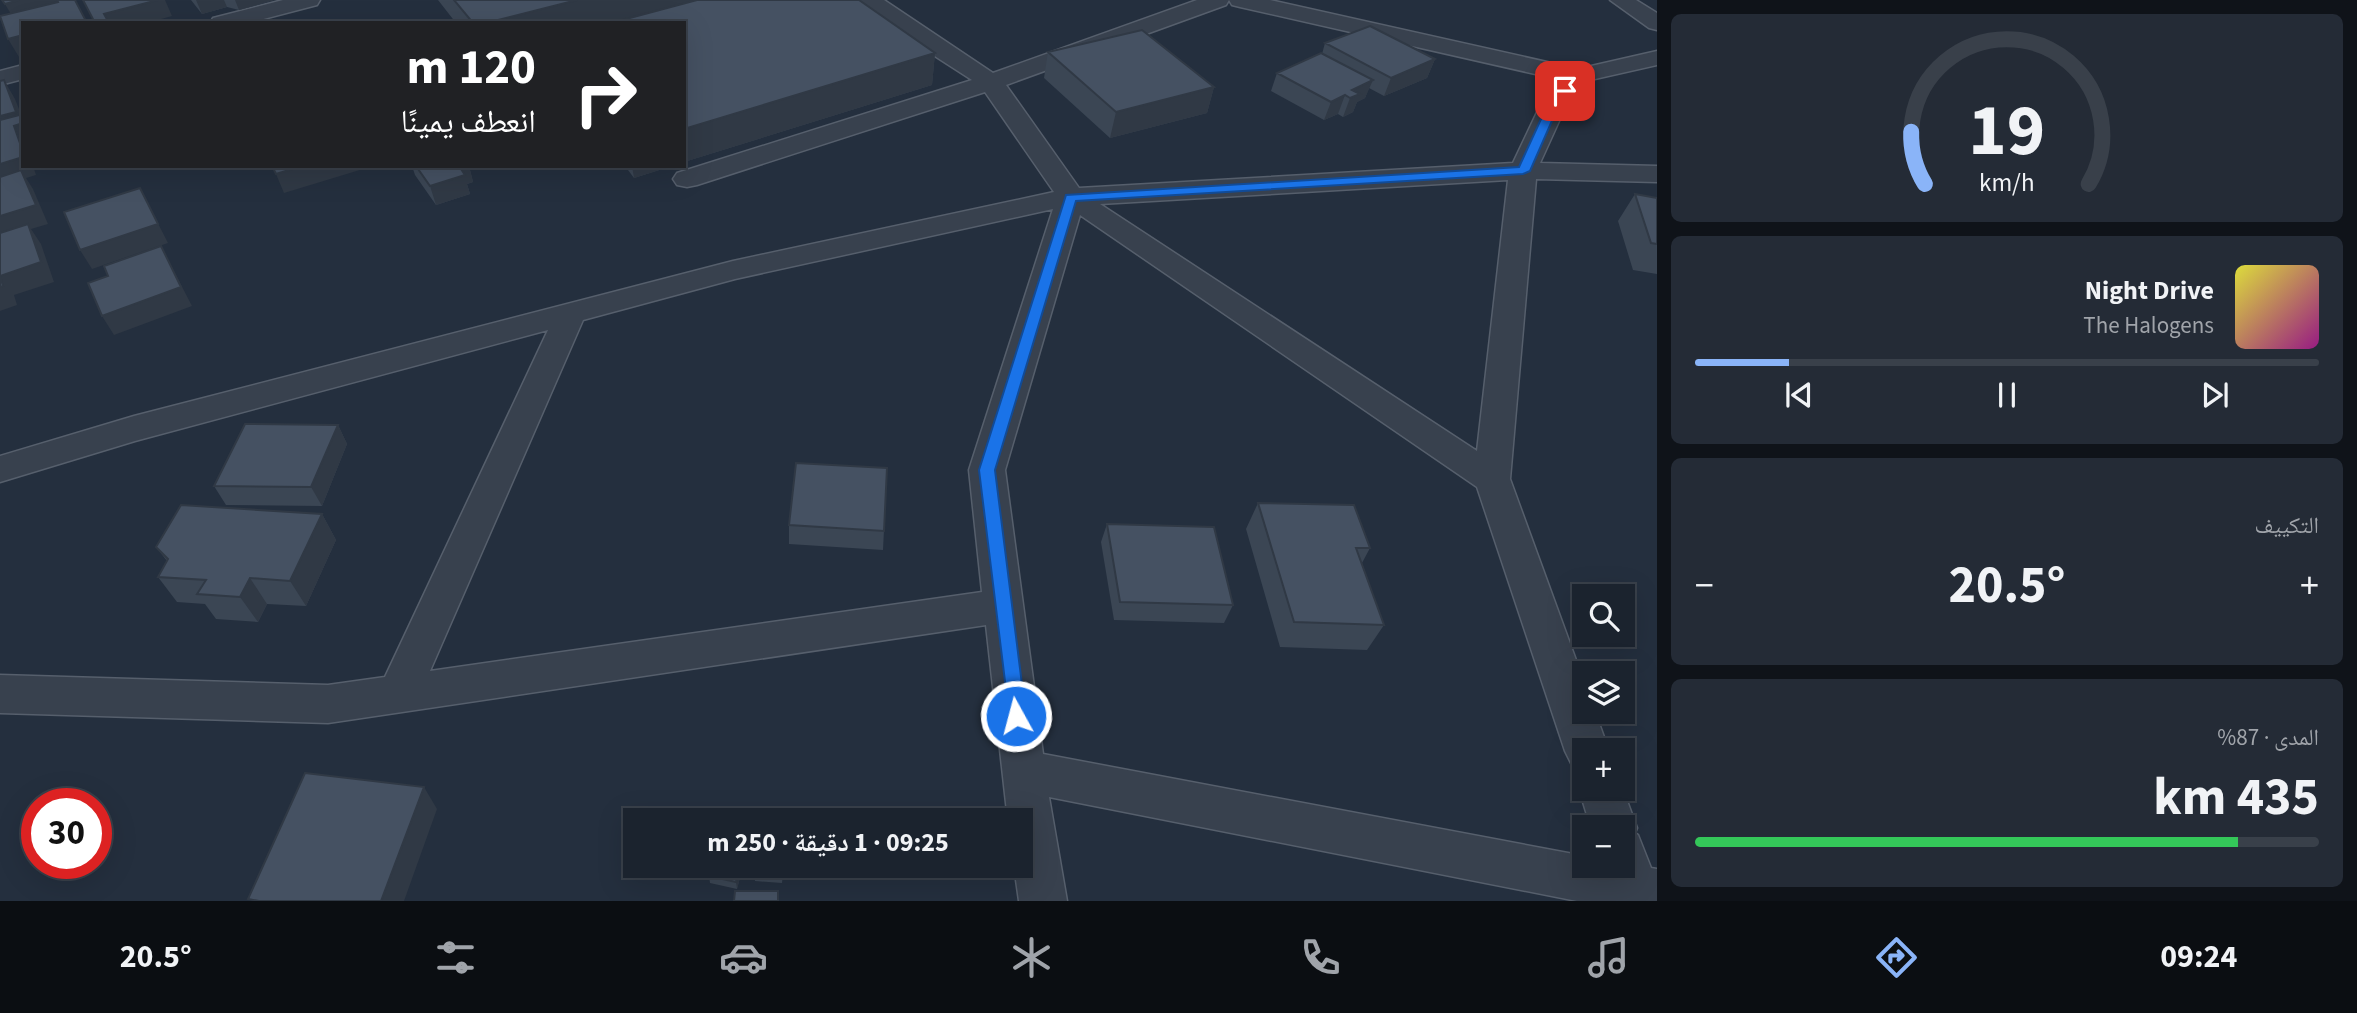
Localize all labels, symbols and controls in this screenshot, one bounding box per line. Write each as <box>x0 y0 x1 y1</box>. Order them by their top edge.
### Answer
text: 120 m <box>407 33 536 103</box>
icon: right <box>560 49 651 140</box>
pin <box>1535 61 1595 121</box>
icon: arrive <box>1546 72 1584 110</box>
text: 19 <box>1969 79 2045 183</box>
text: انعطف يمينًا <box>401 99 536 145</box>
text: km/h <box>1979 165 2035 201</box>
text: Night Drive <box>2085 272 2214 309</box>
text: The Halogens <box>2083 309 2214 342</box>
icon: previous <box>1780 376 1818 414</box>
icon: pause <box>1988 376 2026 414</box>
icon: next <box>2196 376 2234 414</box>
text: التكييف <box>2254 509 2319 542</box>
text: 20.5° <box>1949 549 2065 623</box>
text: − <box>1695 559 1714 613</box>
text: + <box>2300 559 2319 613</box>
map controls <box>1572 584 1635 878</box>
button: search <box>1572 584 1635 647</box>
button: layers <box>1572 661 1635 724</box>
position arrow <box>979 679 1053 753</box>
text: المدى · 87% <box>2217 721 2319 754</box>
button: + <box>1572 738 1635 801</box>
text: 435 km <box>2153 761 2319 835</box>
speed limit sign: 30 <box>21 788 112 879</box>
button: − <box>1572 815 1635 878</box>
text: 09:25 · 1 دقيقة · 250 m <box>707 824 949 861</box>
icon: filters <box>431 933 480 982</box>
icon: car <box>719 933 768 982</box>
icon: climate <box>1007 933 1056 982</box>
icon: phone <box>1296 933 1345 982</box>
icon: music <box>1584 933 1633 982</box>
icon: directions <box>1872 933 1921 982</box>
text: 20.5° <box>120 934 192 980</box>
text: 09:24 <box>2160 934 2237 980</box>

